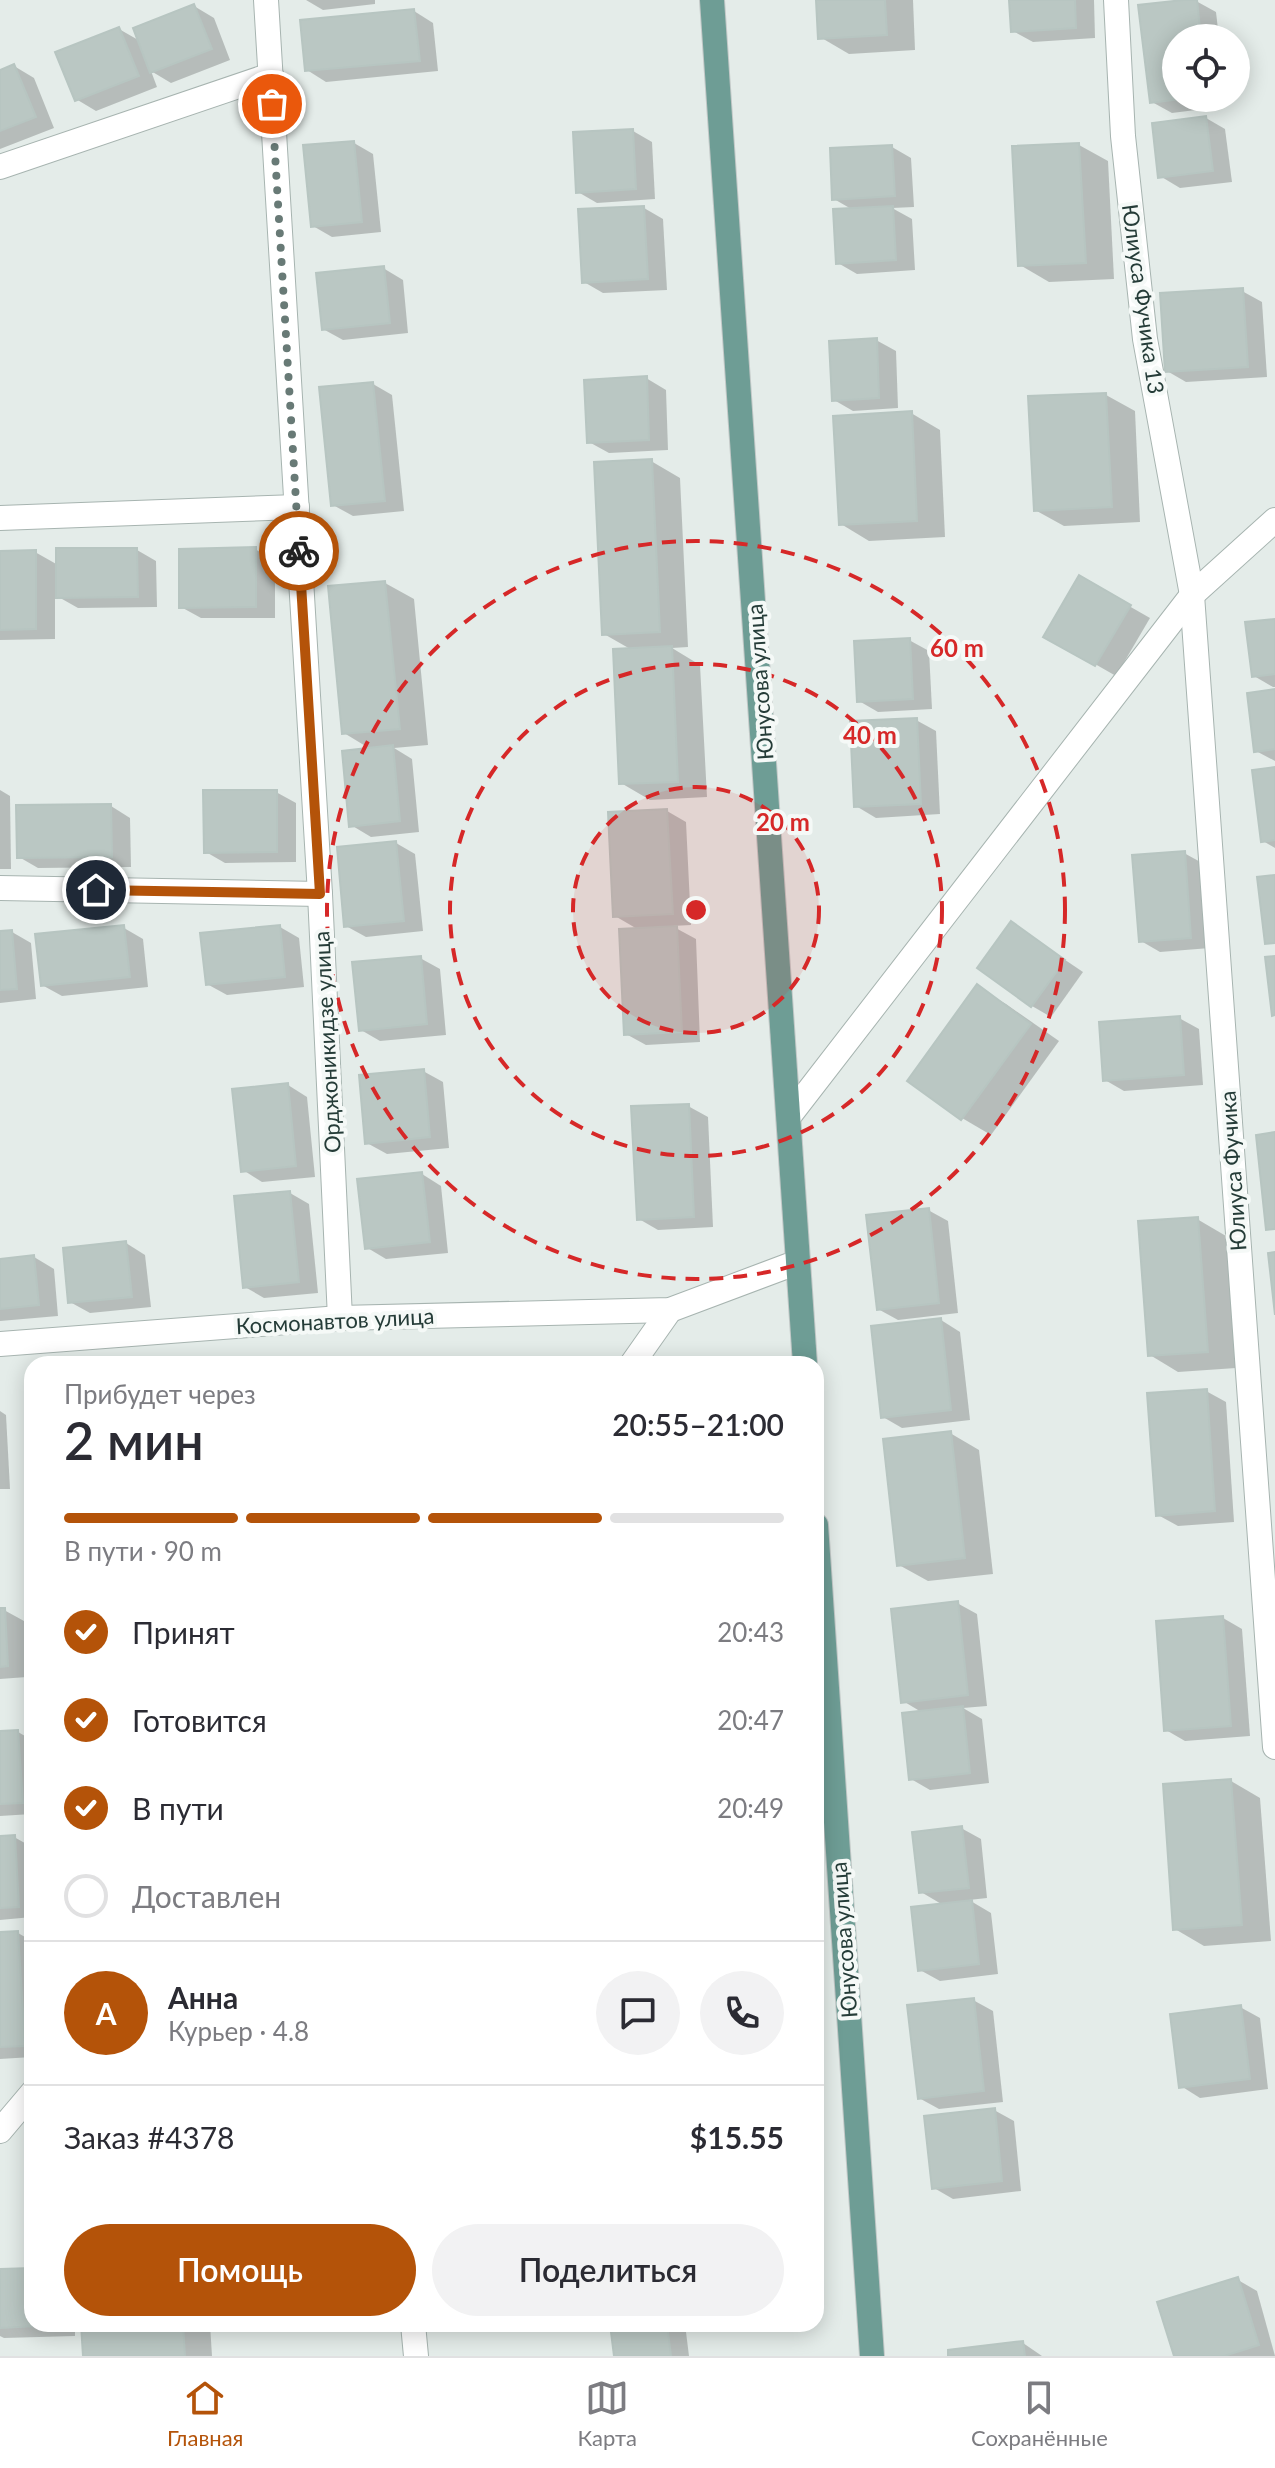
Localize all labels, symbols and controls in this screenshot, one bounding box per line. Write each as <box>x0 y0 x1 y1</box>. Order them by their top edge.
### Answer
map controls <box>1162 24 1250 112</box>
button: locate <box>1162 24 1250 112</box>
pin <box>238 70 306 138</box>
icon: bag <box>250 82 294 126</box>
street label: Юлиуса Фучика 13 <box>1117 202 1170 396</box>
courier <box>259 511 339 591</box>
icon: bike <box>277 529 321 573</box>
street label: Юнусова улица <box>741 603 778 761</box>
text: 60 m <box>930 633 984 662</box>
text: 40 m <box>843 720 897 749</box>
text: 20 m <box>756 807 810 836</box>
pin <box>62 856 130 924</box>
icon: home <box>74 868 118 912</box>
centre of rings <box>682 896 710 924</box>
street label: Орджоникидзе улица <box>307 930 346 1154</box>
street label: Юлиуса Фучика <box>1213 1090 1252 1252</box>
street label: Космонавтов улица <box>235 1302 435 1339</box>
text: Прибудет через <box>64 1378 256 1410</box>
text: 20:55–21:00 <box>612 1406 784 1442</box>
text: 2 мин <box>64 1409 204 1471</box>
text: В пути · 90 m <box>64 1535 222 1567</box>
icon: check <box>64 1610 108 1654</box>
text: Принят <box>132 1614 235 1650</box>
text: 20:43 <box>717 1616 784 1648</box>
icon: check <box>64 1698 108 1742</box>
text: Готовится <box>132 1702 267 1738</box>
text: 20:47 <box>717 1704 784 1736</box>
icon: check <box>64 1786 108 1830</box>
text: В пути <box>132 1790 224 1826</box>
text: 20:49 <box>717 1792 784 1824</box>
street label: Юнусова улица <box>825 1861 862 2019</box>
text: Доставлен <box>132 1878 281 1914</box>
button: chat <box>596 1971 680 2055</box>
button: phone <box>700 1971 784 2055</box>
text: Анна <box>168 1979 238 2015</box>
text: А <box>96 1995 116 2031</box>
text: Курьер · 4.8 <box>168 2015 309 2047</box>
text: Заказ #4378 <box>64 2119 235 2155</box>
text: $15.55 <box>690 2119 784 2155</box>
button: Помощь <box>64 2224 416 2316</box>
button: Поделиться <box>432 2224 784 2316</box>
tab: Главная <box>167 2376 243 2451</box>
tab: Карта <box>578 2376 637 2451</box>
tab: Сохранённые <box>971 2376 1108 2451</box>

